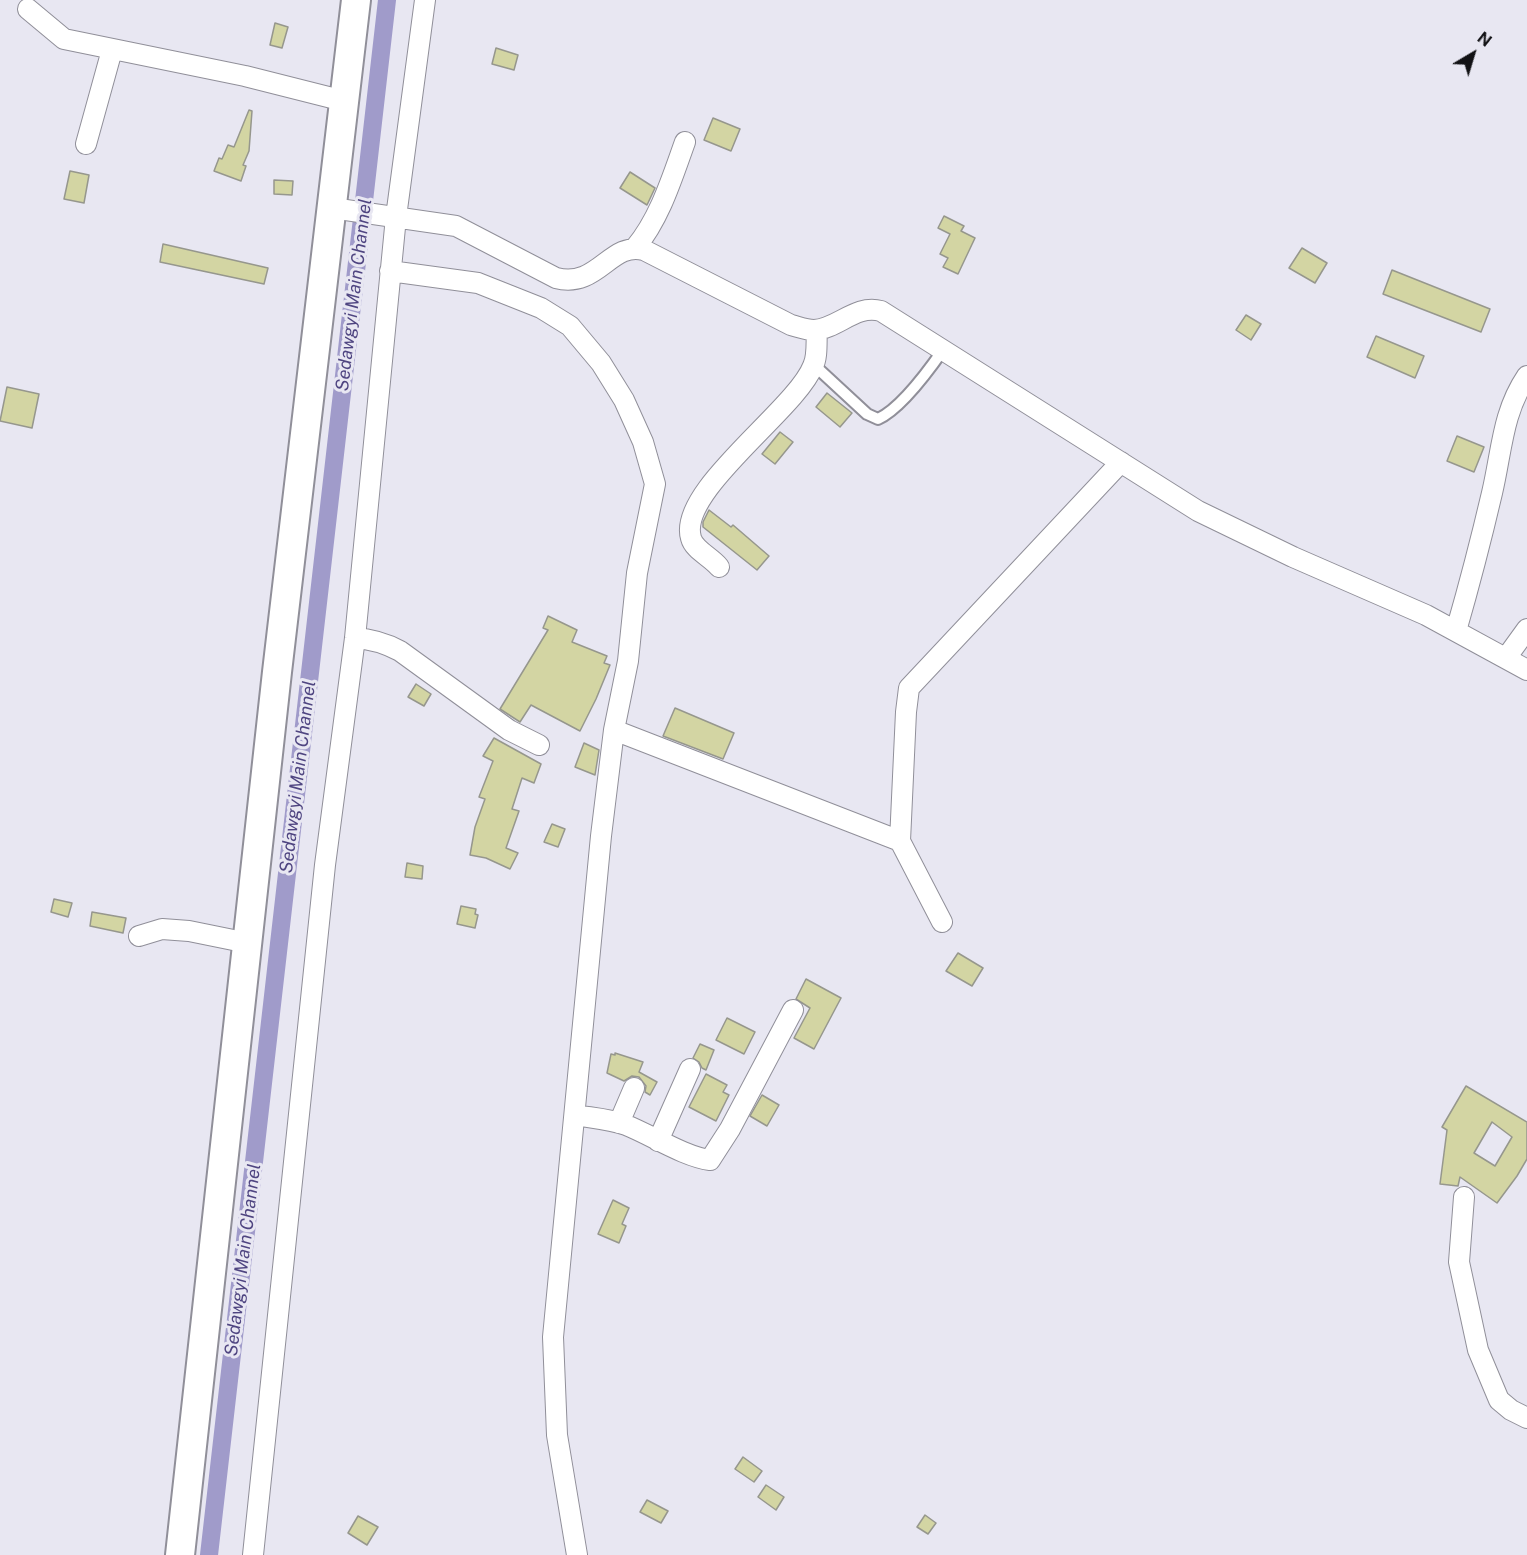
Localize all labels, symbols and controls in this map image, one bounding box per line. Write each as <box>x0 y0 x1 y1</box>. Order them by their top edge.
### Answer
north arrow <box>1443 24 1503 84</box>
text: N <box>1474 28 1495 51</box>
water label: Sedawgyi Main Channel <box>331 198 377 392</box>
water label: Sedawgyi Main Channel <box>275 680 321 874</box>
water label: Sedawgyi Main Channel <box>220 1163 266 1357</box>

